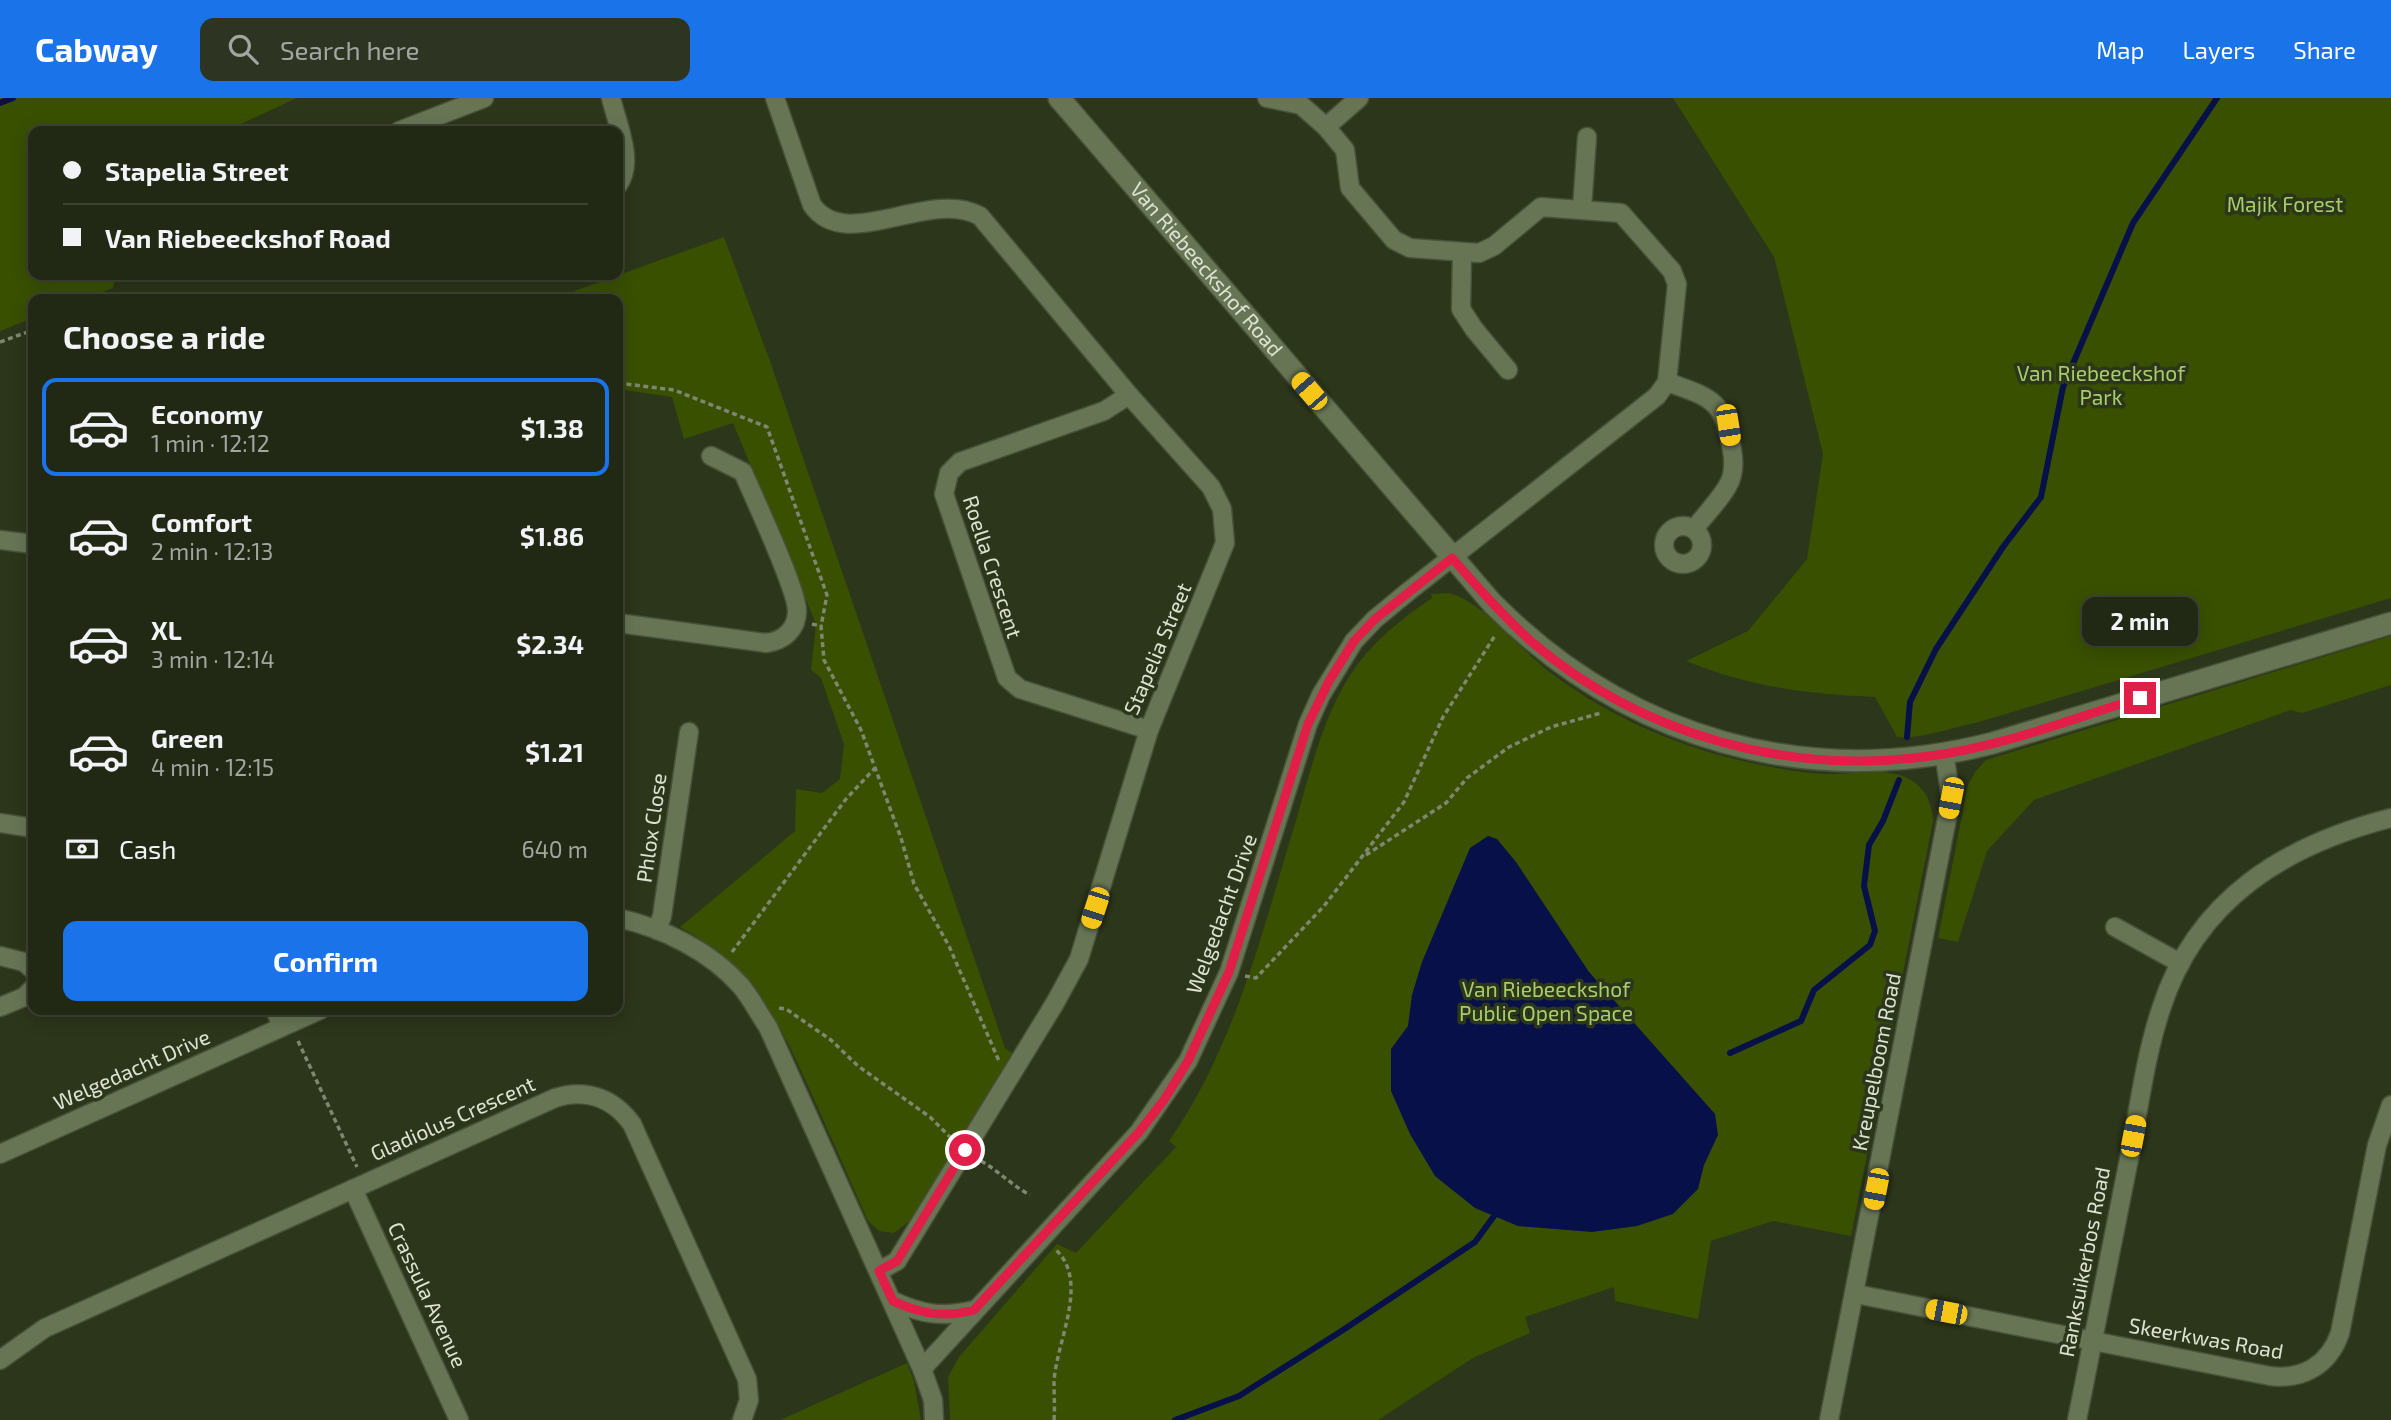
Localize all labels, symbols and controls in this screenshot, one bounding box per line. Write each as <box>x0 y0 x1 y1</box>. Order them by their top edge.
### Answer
search box <box>200 18 690 81</box>
text: Cabway <box>35 29 158 69</box>
icon: search <box>224 30 262 68</box>
text: Search here <box>280 34 420 65</box>
text: Map <box>2096 35 2144 64</box>
text: Layers <box>2182 35 2255 64</box>
text: Share <box>2293 35 2356 64</box>
text: Stapelia Street <box>105 155 289 186</box>
street label: Van Riebeeckshof Road <box>1126 177 1289 361</box>
park label: Majik Forest <box>2227 191 2343 217</box>
text: Van Riebeeckshof Road <box>105 222 391 253</box>
text: Choose a ride <box>63 317 266 355</box>
park label: Van Riebeeckshof Park <box>2017 360 2186 409</box>
car <box>1288 368 1331 414</box>
icon: car <box>67 396 130 459</box>
text: Economy <box>151 398 263 429</box>
car <box>1715 403 1742 447</box>
text: $1.38 <box>520 412 584 443</box>
text: 1 min · 12:12 <box>151 429 270 457</box>
street label: Roella Crescent <box>959 492 1028 641</box>
icon: car <box>67 504 130 567</box>
text: Comfort <box>151 506 252 537</box>
text: $1.86 <box>520 520 584 551</box>
text: 2 min · 12:13 <box>151 537 273 565</box>
street label: Stapelia Street <box>1118 579 1196 718</box>
callout: 2 min <box>2082 596 2198 646</box>
text: 2 min <box>2111 607 2169 635</box>
icon: car <box>67 612 130 675</box>
text: XL <box>151 614 182 645</box>
text: $2.34 <box>516 628 584 659</box>
text: 3 min · 12:14 <box>151 645 275 673</box>
route end <box>2124 682 2156 714</box>
icon: car <box>67 720 130 783</box>
text: Green <box>151 722 224 753</box>
text: $1.21 <box>525 736 584 767</box>
text: 4 min · 12:15 <box>151 753 274 781</box>
street label: Phlox Close <box>630 771 671 884</box>
car <box>1937 775 1966 821</box>
icon: cash <box>63 830 101 868</box>
street label: Welgedacht Drive <box>1180 830 1261 997</box>
text: Cash <box>119 833 176 864</box>
text: 640 m <box>522 835 588 863</box>
car <box>1079 885 1112 931</box>
button: Confirm <box>63 921 588 1001</box>
street label: Kreupelboom Road <box>1846 971 1905 1153</box>
park label: Van Riebeeckshof Public Open Space <box>1459 976 1633 1025</box>
street label: Welgedacht Drive <box>49 1023 213 1114</box>
street label: Gladiolus Crescent <box>366 1070 538 1165</box>
car <box>2119 1113 2148 1159</box>
route start <box>949 1134 981 1166</box>
street label: Ranksuikerbos Road <box>2053 1165 2114 1359</box>
car <box>1862 1166 1891 1212</box>
street label: Crassula Avenue <box>384 1218 473 1371</box>
car <box>1924 1298 1969 1326</box>
street label: Skeerkwas Road <box>2127 1312 2285 1363</box>

